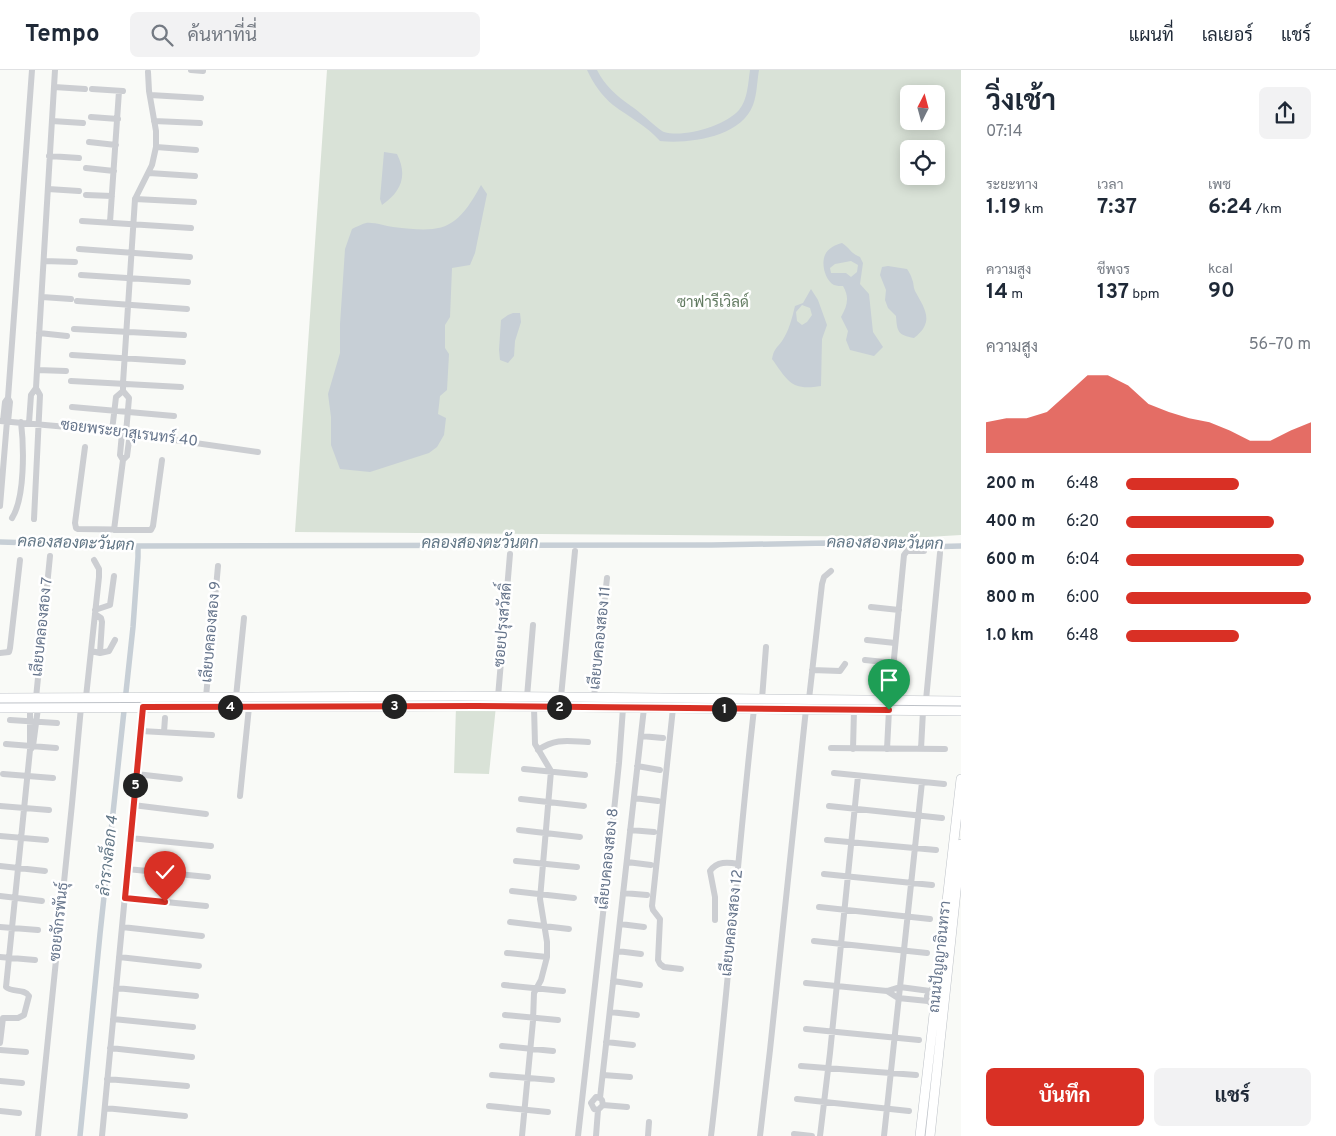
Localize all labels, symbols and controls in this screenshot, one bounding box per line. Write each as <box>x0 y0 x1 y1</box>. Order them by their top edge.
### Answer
search box <box>130 12 480 57</box>
text: Tempo <box>25 20 100 50</box>
icon: search <box>148 21 176 49</box>
text: ค้นหาที่นี่ <box>188 24 257 48</box>
text: แผนที่ <box>1129 25 1174 48</box>
text: เลเยอร์ <box>1202 25 1253 48</box>
text: แชร์ <box>1281 25 1311 48</box>
north arrow <box>900 85 945 130</box>
map controls <box>900 85 945 185</box>
text: วิ่งเช้า <box>986 85 1056 121</box>
button: share <box>1259 87 1311 139</box>
text: 07:14 <box>986 122 1023 142</box>
button: locate <box>900 140 945 185</box>
text: ระยะทาง <box>986 177 1038 194</box>
text: เวลา <box>1097 177 1123 194</box>
text: เพซ <box>1208 177 1231 194</box>
text: 1.19 <box>986 194 1021 221</box>
text: 7:37 <box>1097 194 1137 221</box>
text: 6:24 <box>1208 194 1252 221</box>
text: km <box>1021 201 1044 218</box>
text: /km <box>1252 201 1282 218</box>
text: kcal <box>1208 261 1233 278</box>
text: ความสูง <box>986 262 1031 279</box>
text: ชีพจร <box>1097 262 1130 279</box>
text: 90 <box>1208 278 1235 305</box>
text: 14 <box>986 279 1008 306</box>
text: 137 <box>1097 279 1129 306</box>
text: m <box>1008 286 1023 303</box>
text: bpm <box>1129 286 1160 303</box>
park label: ซาฟารีเวิลด์ <box>677 292 749 313</box>
text: 56–70 m <box>1249 335 1311 355</box>
text: ความสูง <box>986 338 1038 358</box>
street label: ซอยพระยาสุเรนทร์ 40 <box>59 414 199 452</box>
text: 200 m <box>986 474 1035 494</box>
text: 6:48 <box>1066 474 1099 494</box>
text: 400 m <box>986 512 1035 532</box>
text: 6:20 <box>1066 512 1099 532</box>
water label: คลองสองตะวันตก <box>17 530 135 556</box>
water label: คลองสองตะวันตก <box>826 531 944 555</box>
water label: คลองสองตะวันตก <box>421 532 539 554</box>
text: 600 m <box>986 550 1035 570</box>
text: 6:04 <box>1066 550 1099 570</box>
street label: เลียบคลองสอง 7 <box>26 576 58 678</box>
street label: เลียบคลองสอง 9 <box>196 580 226 684</box>
street label: ซอยปรุงสวัสดิ์ <box>484 581 517 668</box>
street label: เลียบคลองสอง 11 <box>584 585 616 691</box>
text: 800 m <box>986 588 1035 608</box>
text: 6:00 <box>1066 588 1100 608</box>
text: 1.0 km <box>986 626 1034 646</box>
text: 6:48 <box>1066 626 1099 646</box>
pin <box>868 659 910 710</box>
icon: arrive <box>875 666 903 694</box>
pin: 4 <box>218 694 242 720</box>
pin: 3 <box>382 694 406 718</box>
pin: 2 <box>546 694 572 720</box>
pin: 1 <box>712 696 736 722</box>
text: 3 <box>390 698 399 715</box>
text: 4 <box>226 699 235 716</box>
text: 2 <box>555 699 564 716</box>
text: 1 <box>722 701 727 718</box>
pin: 5 <box>122 772 148 798</box>
text: 5 <box>131 777 140 794</box>
street label: เลียบคลองสอง 8 <box>592 807 624 911</box>
water label: ลำรางล็อก 4 <box>90 814 123 897</box>
pin <box>144 851 186 902</box>
icon: check <box>151 858 179 886</box>
street label: เลียบคลองสอง 12 <box>716 868 748 977</box>
street label: ซอยจักรพันธุ์ <box>44 881 74 962</box>
street label: ถนนปัญญาอินทรา <box>925 900 956 1014</box>
button: บันทึก <box>986 1068 1144 1126</box>
button: แชร์ <box>1154 1068 1311 1126</box>

